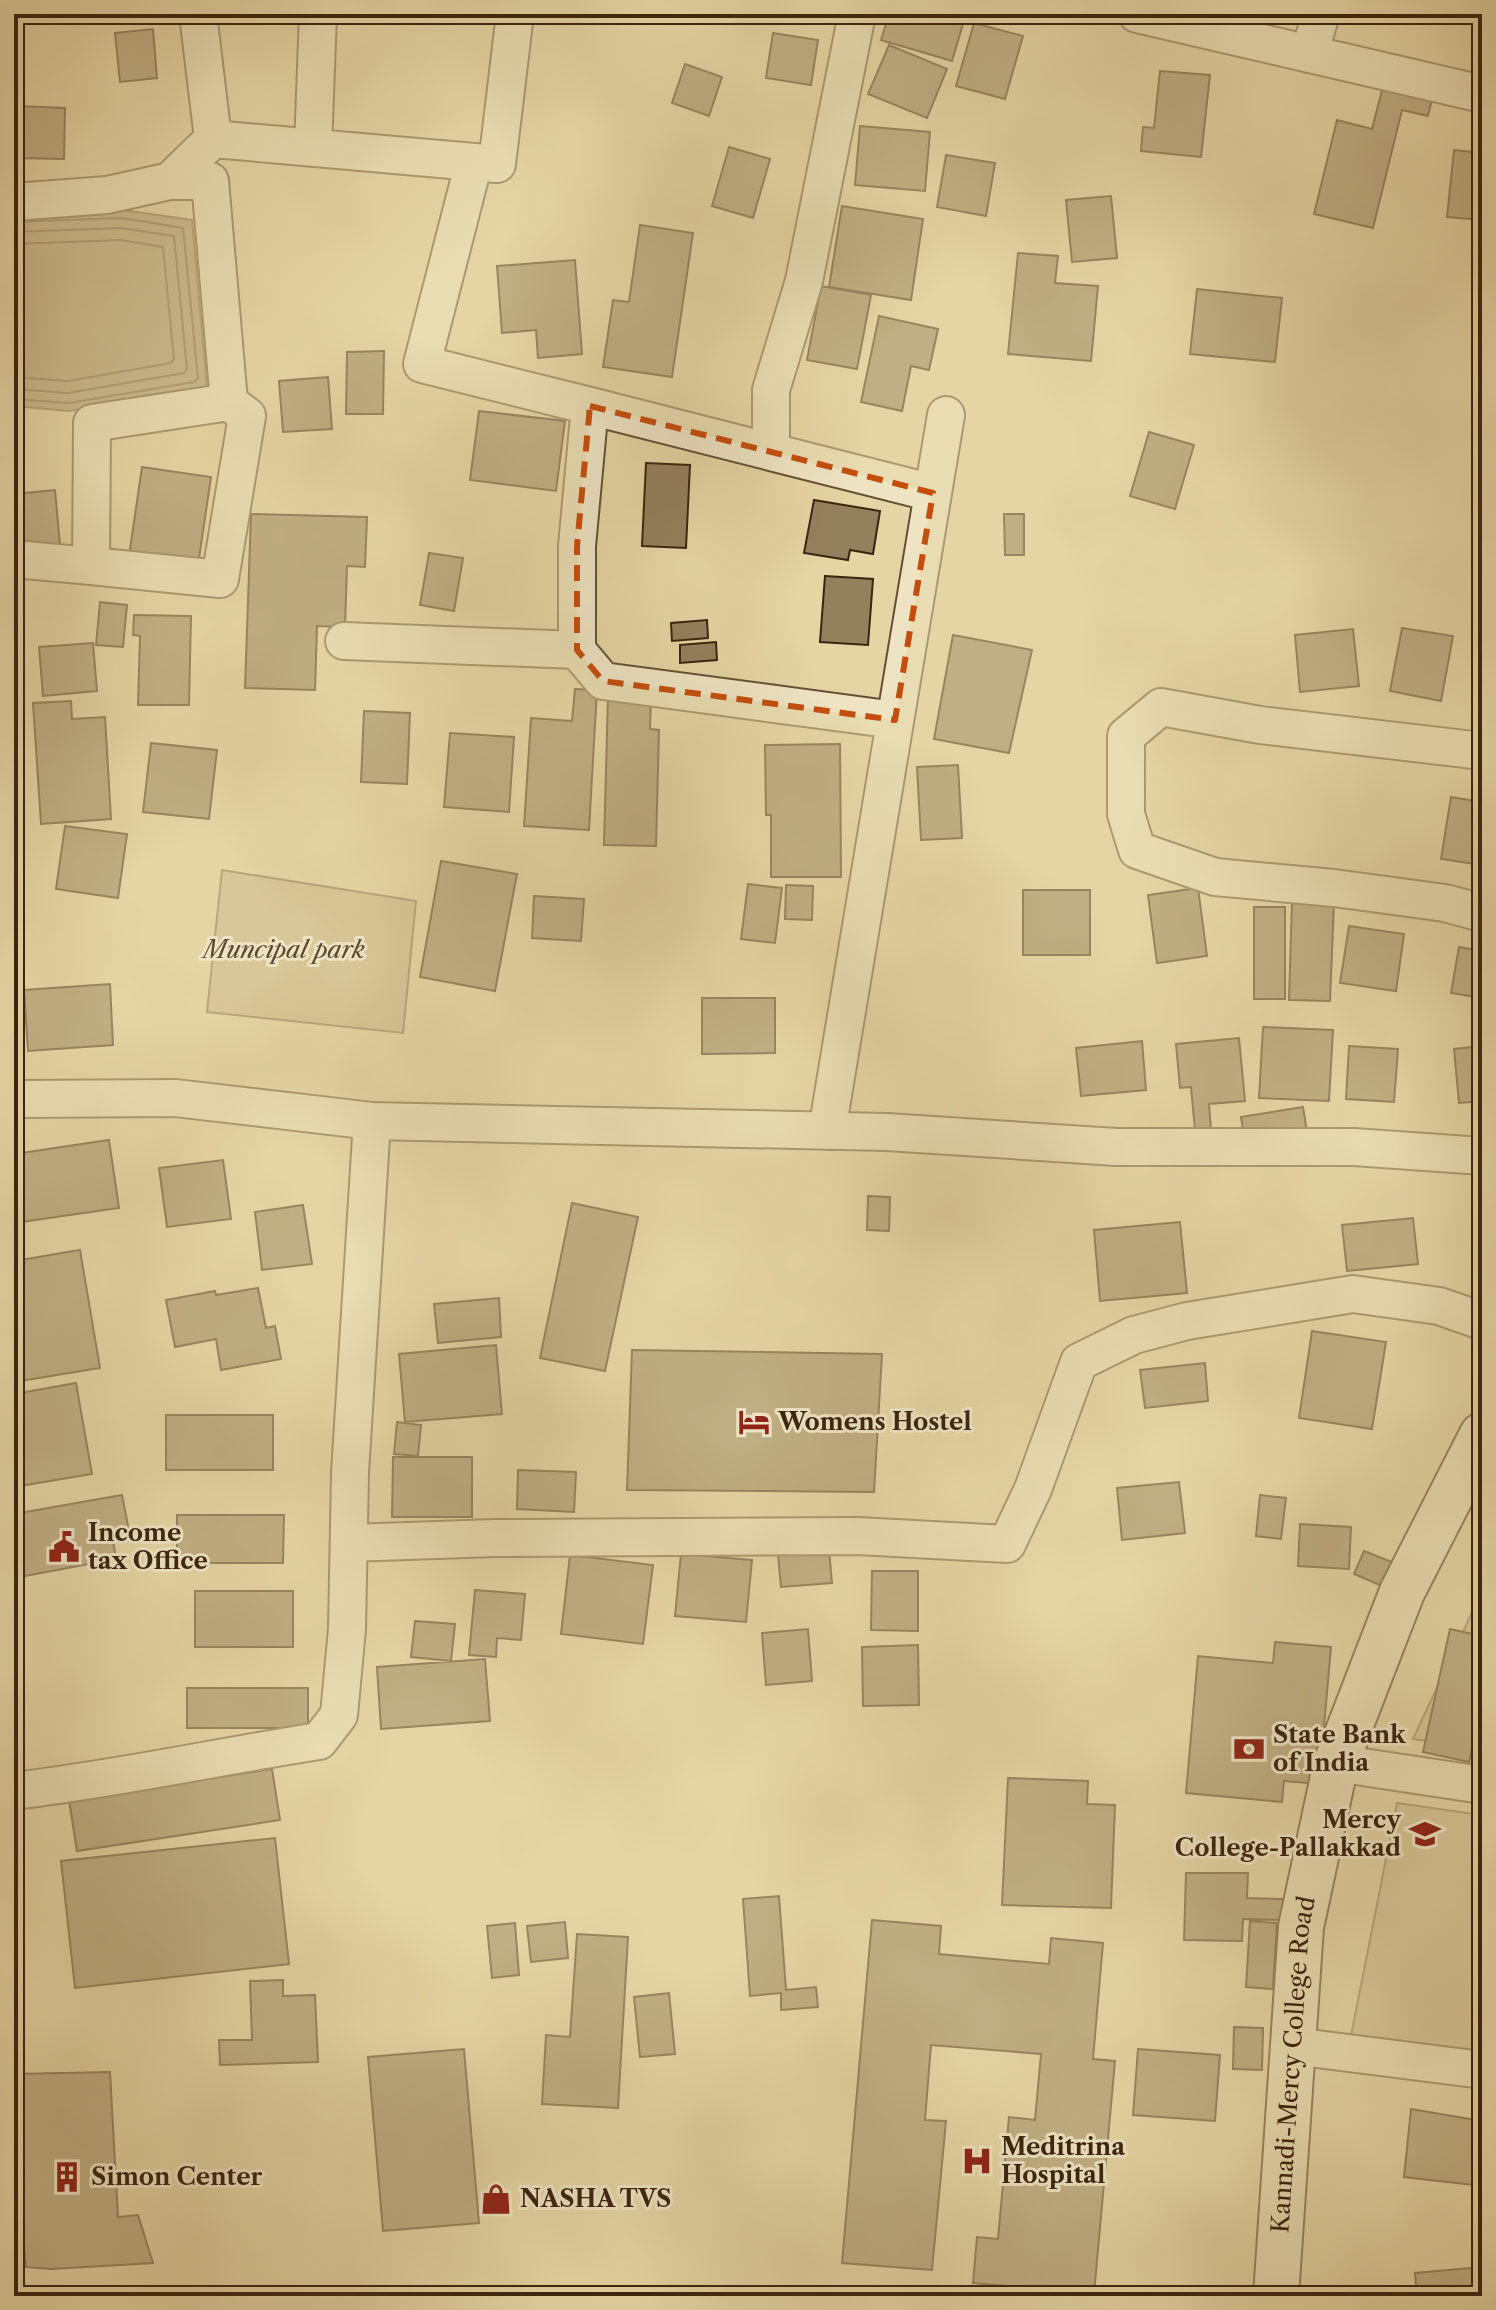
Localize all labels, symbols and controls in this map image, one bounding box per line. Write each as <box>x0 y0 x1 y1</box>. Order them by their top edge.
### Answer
park label: Muncipal park <box>200 935 365 964</box>
hotel icon: Womens Hostel <box>737 1405 771 1439</box>
place label: Womens Hostel <box>777 1407 972 1436</box>
place label: Income tax Office <box>88 1518 208 1575</box>
public building icon: Income tax Office <box>47 1530 81 1564</box>
place label: State Bank of India <box>1273 1720 1407 1777</box>
bank icon: State Bank of India <box>1232 1732 1266 1766</box>
place label: Mercy College-Pallakkad <box>1175 1805 1402 1862</box>
school or university icon: Mercy College-Pallakkad <box>1408 1817 1442 1851</box>
street label: Kannadi-Mercy College Road <box>1265 1893 1321 2234</box>
place label: Meditrina Hospital <box>1001 2132 1126 2189</box>
hospital icon: Meditrina Hospital <box>960 2144 994 2178</box>
building icon: Simon Center <box>50 2160 84 2194</box>
place label: Simon Center <box>91 2162 263 2191</box>
shop icon: NASHA TVS <box>479 2182 513 2216</box>
place label: NASHA TVS <box>520 2184 671 2213</box>

